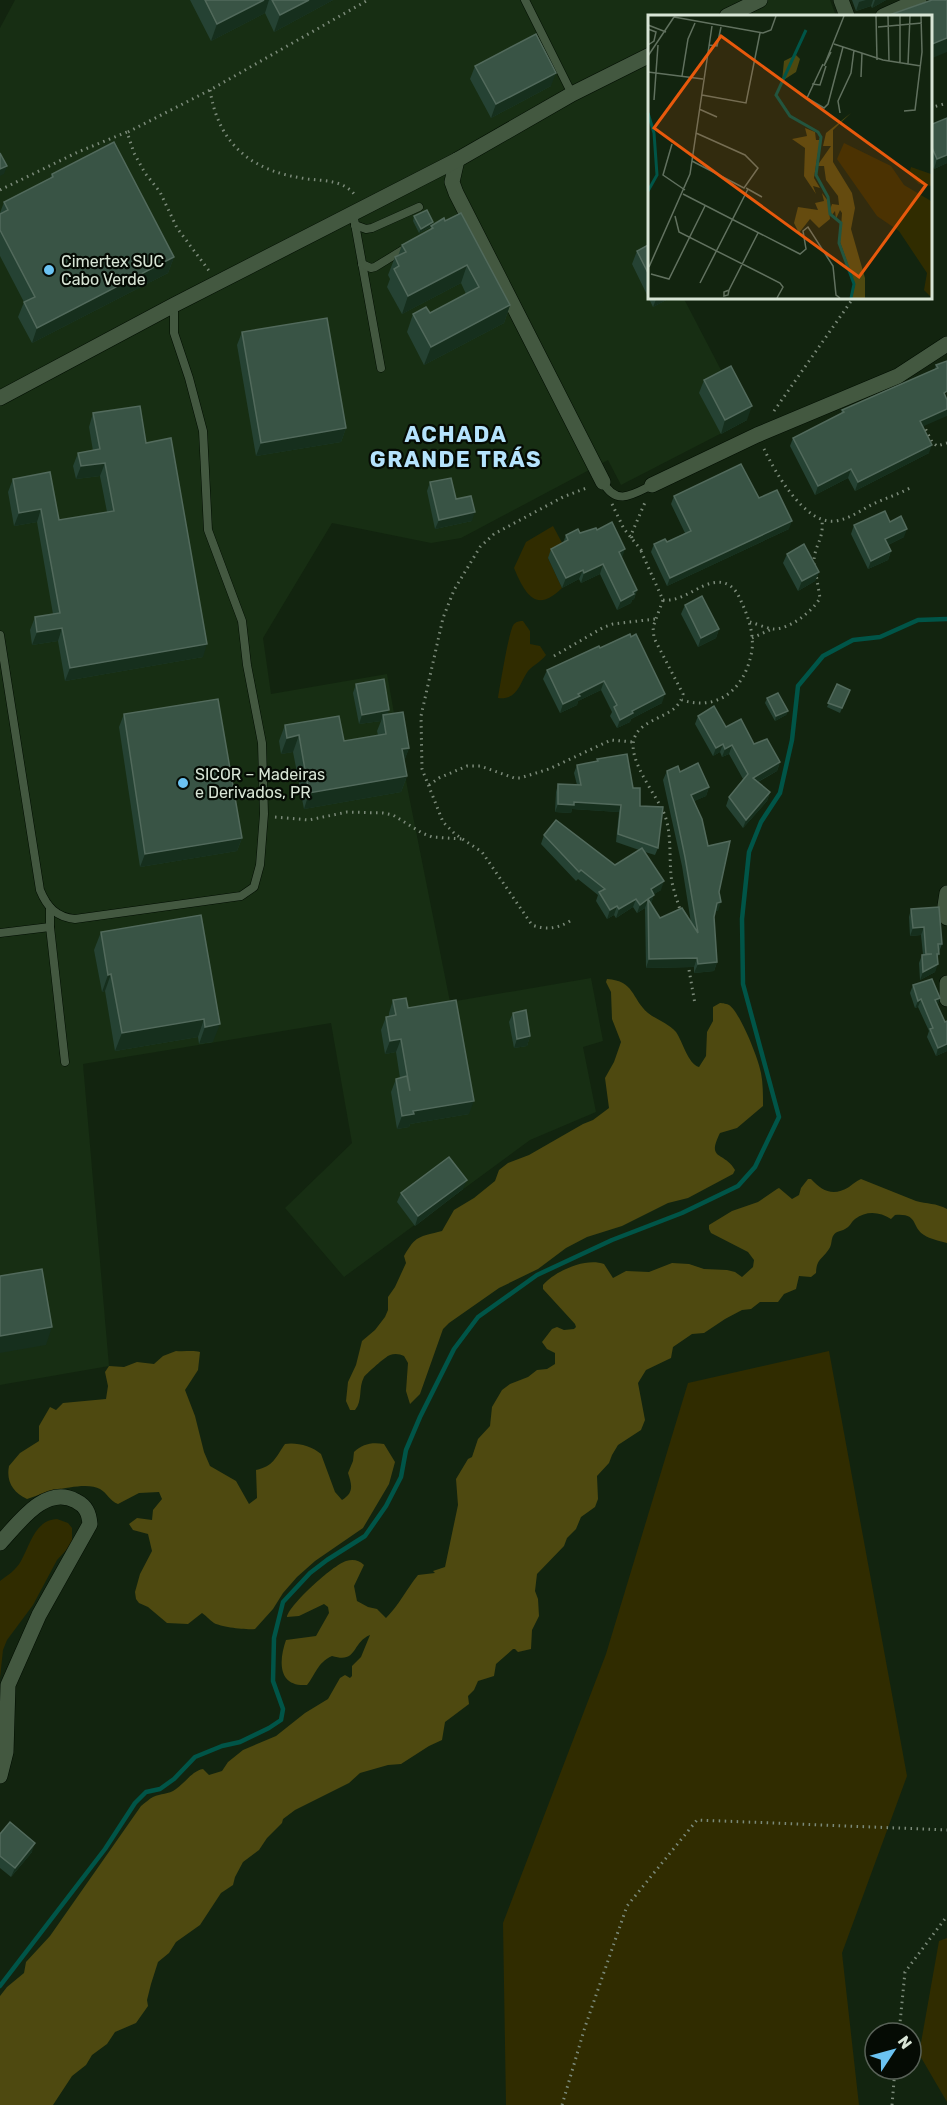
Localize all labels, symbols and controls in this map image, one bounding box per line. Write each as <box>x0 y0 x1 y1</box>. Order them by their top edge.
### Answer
inset map <box>648 15 932 298</box>
place label: Cimertex SUC Cabo Verde <box>61 252 164 289</box>
marker: Cimertex SUC Cabo Verde <box>42 263 56 277</box>
district label: ACHADA GRANDE TRÁS <box>370 421 542 473</box>
place label: SICOR – Madeiras e Derivados, PR <box>195 765 325 802</box>
marker: SICOR – Madeiras e Derivados, PR <box>176 776 190 790</box>
north arrow <box>863 2021 923 2081</box>
text: N <box>894 2032 916 2053</box>

